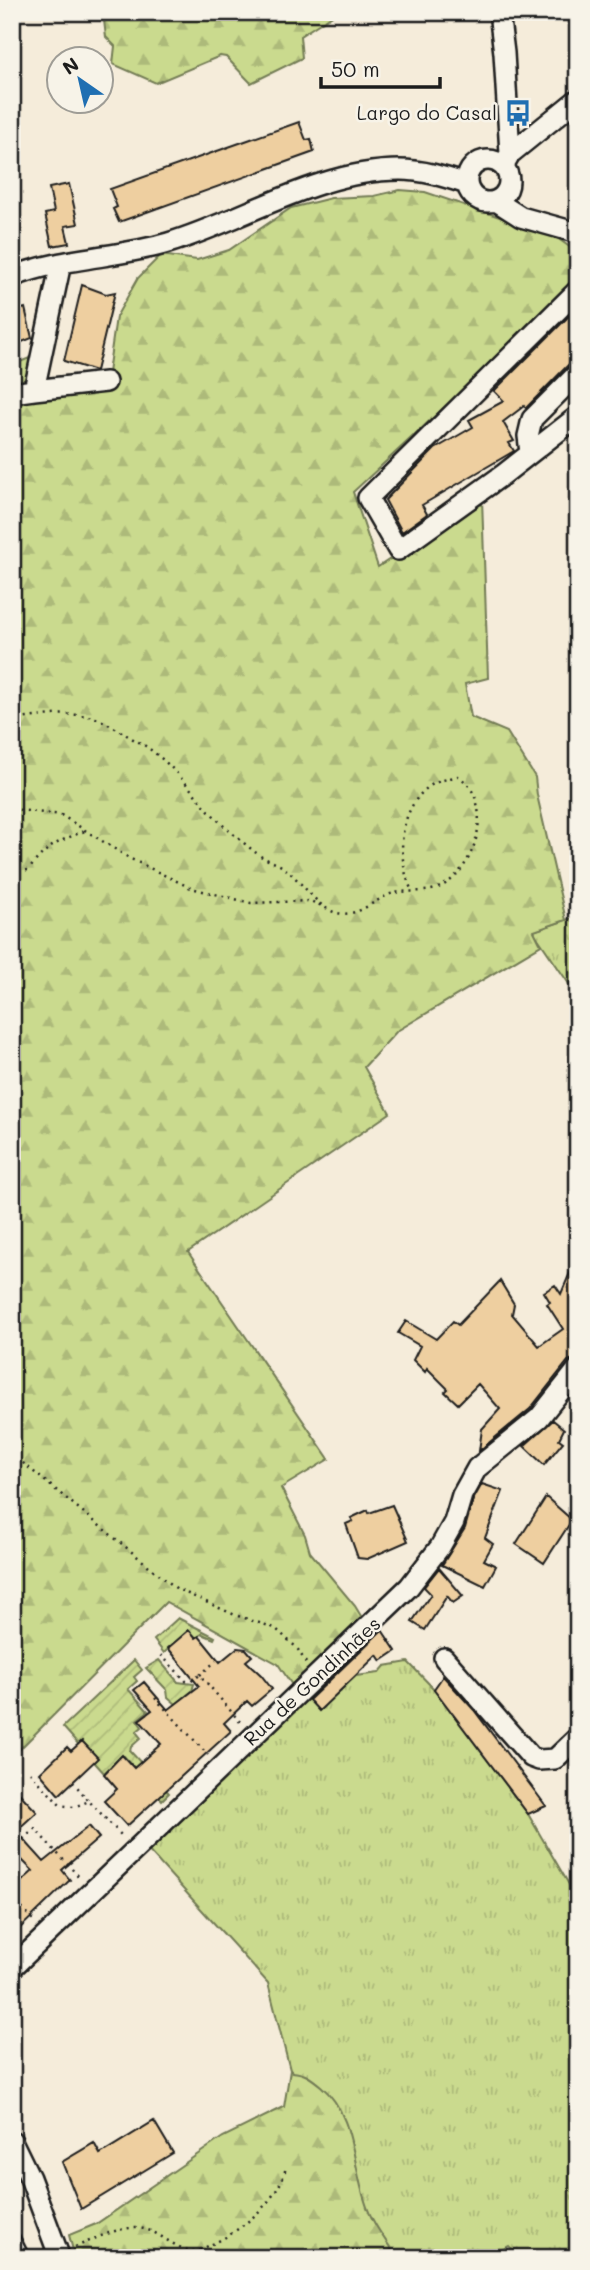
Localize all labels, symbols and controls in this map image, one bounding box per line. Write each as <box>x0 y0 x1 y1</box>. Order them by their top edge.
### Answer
north arrow <box>46 46 116 116</box>
scale bar <box>321 46 440 90</box>
text: N <box>57 51 83 80</box>
text: 50 m <box>331 55 380 82</box>
bus stop icon: Largo do Casal <box>503 98 533 128</box>
place label: Largo do Casal <box>357 100 497 125</box>
street label: Rua de Gondinhães <box>238 1611 385 1751</box>

